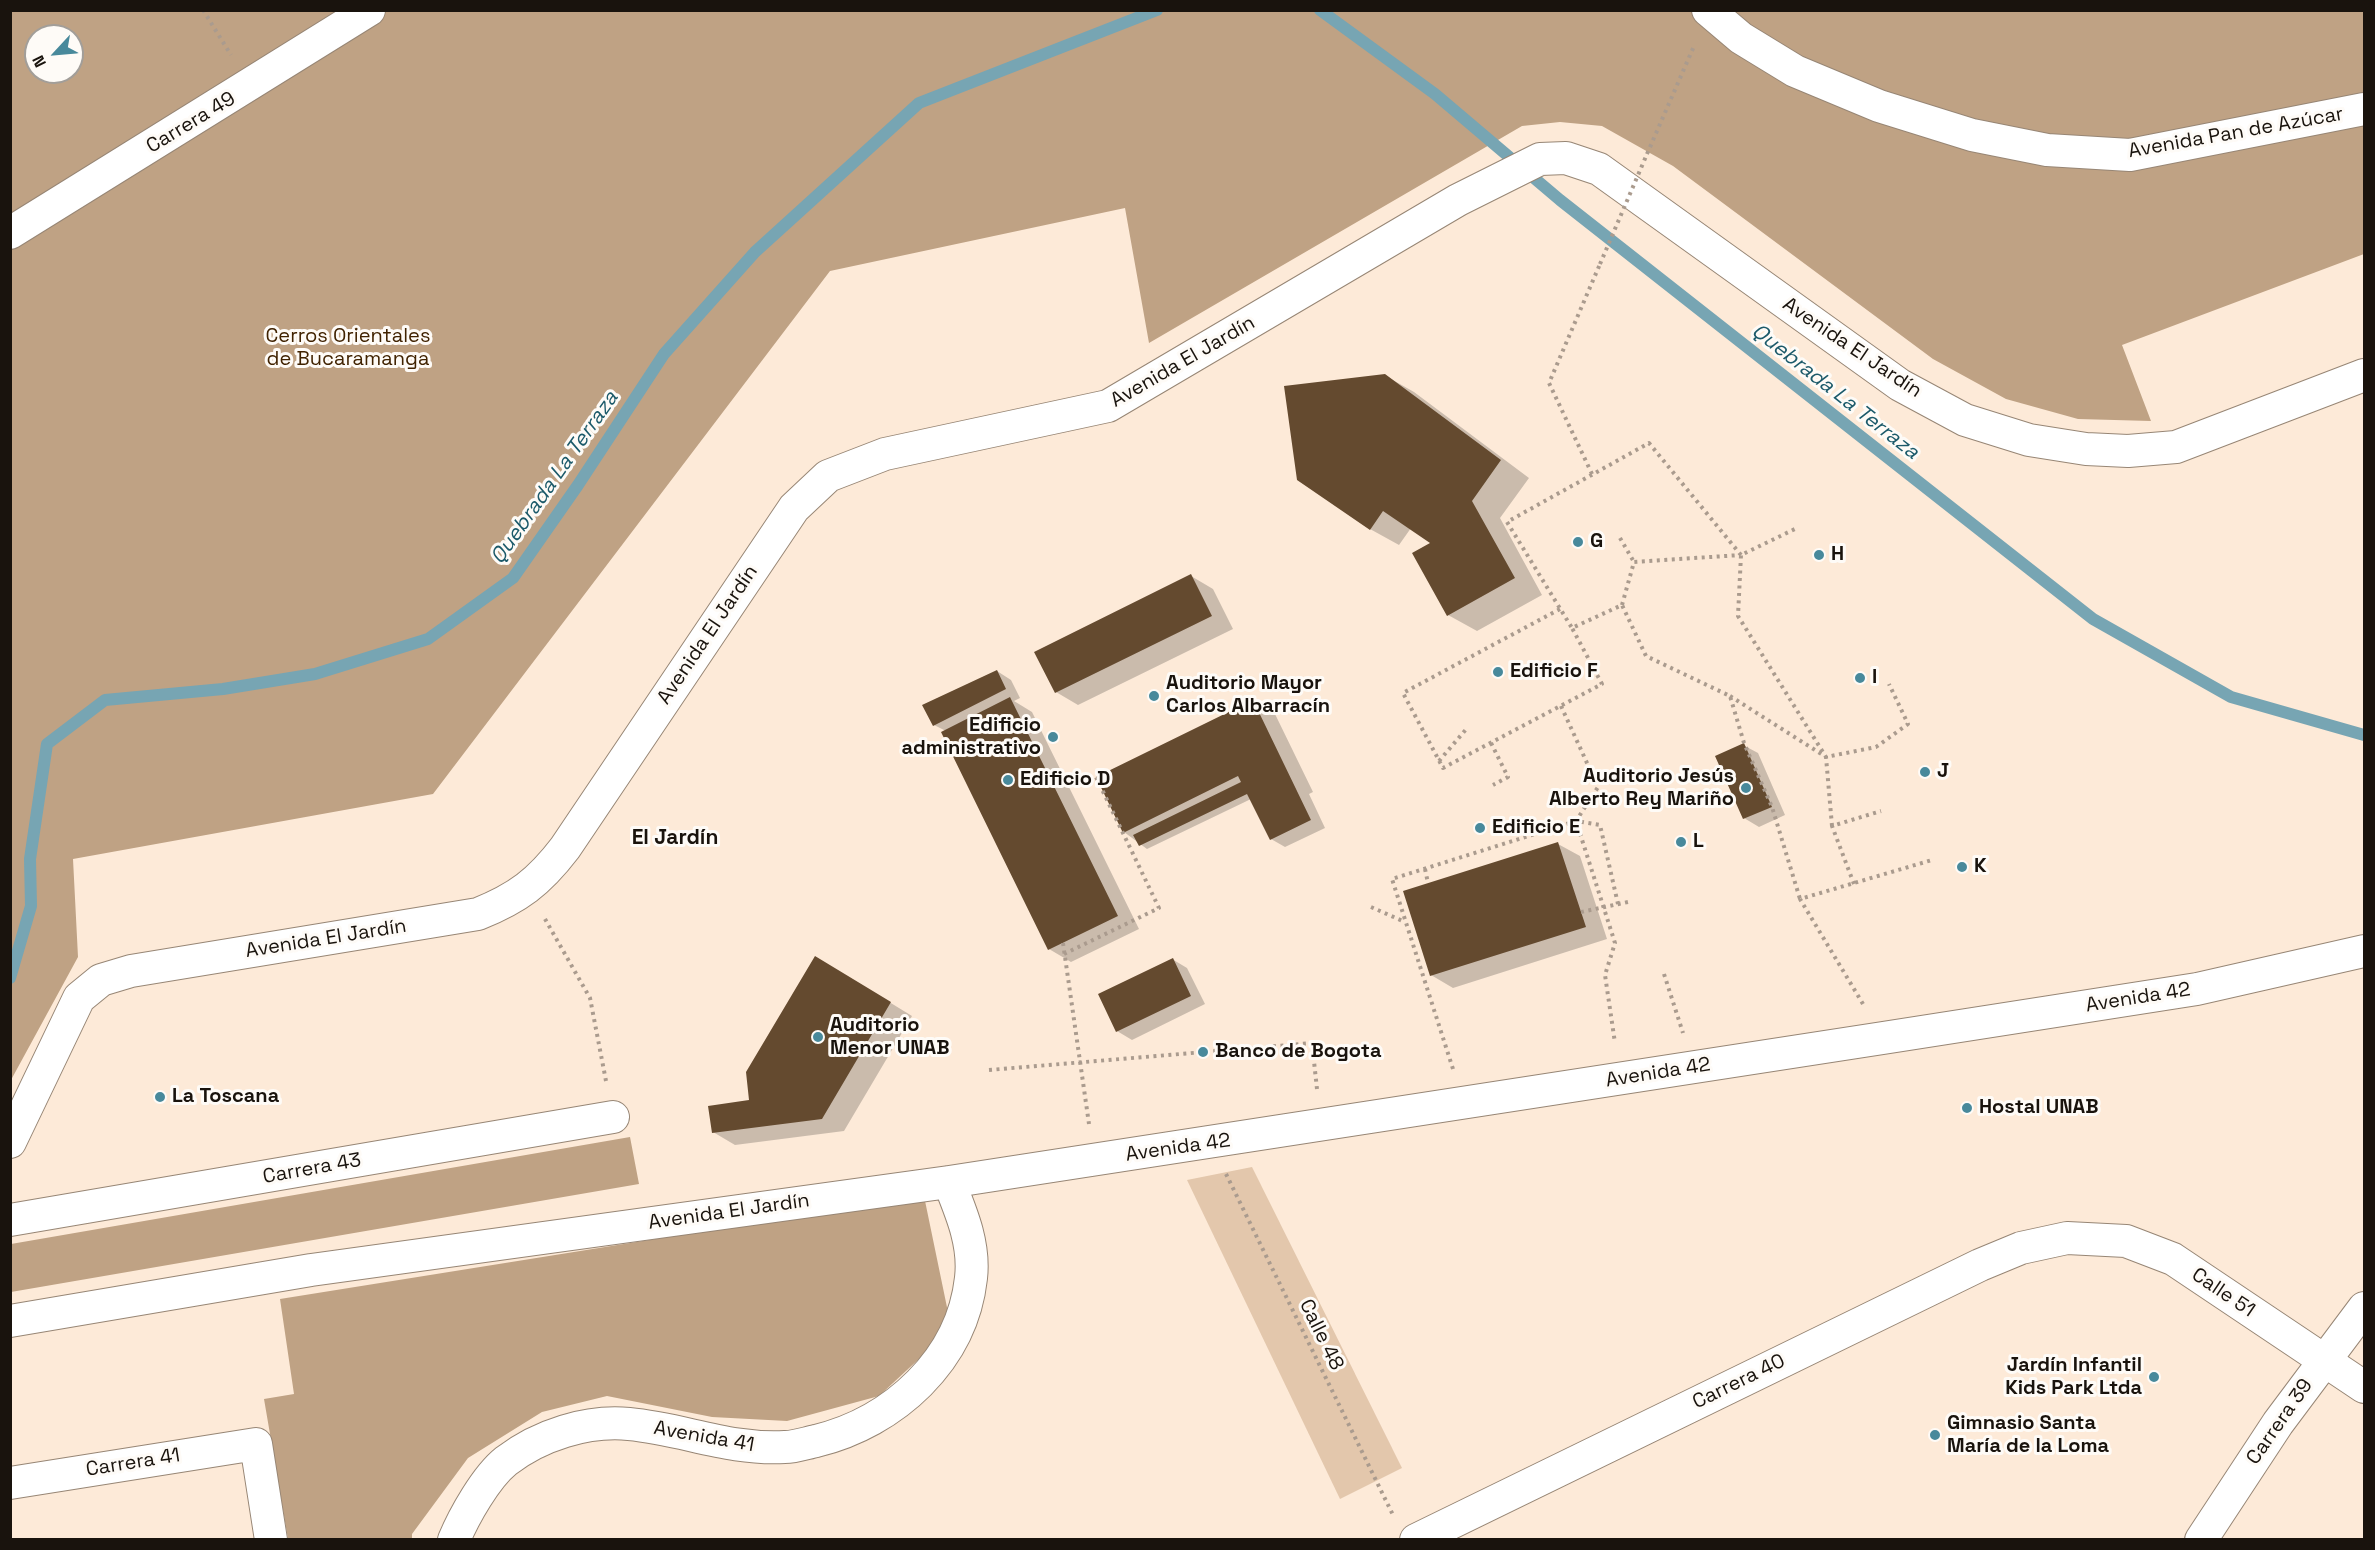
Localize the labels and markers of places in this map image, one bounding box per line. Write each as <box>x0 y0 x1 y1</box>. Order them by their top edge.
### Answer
place label: G <box>1590 530 1603 554</box>
marker: G <box>1571 535 1585 549</box>
place label: H <box>1831 543 1844 567</box>
marker: H <box>1812 548 1826 562</box>
place label: Edificio F <box>1510 660 1598 684</box>
marker: Edificio F <box>1491 665 1505 679</box>
place label: I <box>1872 666 1877 690</box>
marker: I <box>1853 671 1867 685</box>
place label: Auditorio Mayor Carlos Albarracín <box>1166 672 1330 719</box>
marker: Auditorio Mayor Carlos Albarracín <box>1147 689 1161 703</box>
place label: Edificio administrativo <box>902 714 1041 761</box>
marker: Edificio administrativo <box>1046 730 1060 744</box>
place label: J <box>1937 760 1949 784</box>
place label: Auditorio Jesús Alberto Rey Mariño <box>1549 765 1734 812</box>
marker: J <box>1918 765 1932 779</box>
place label: Edificio D <box>1020 768 1110 792</box>
marker: Edificio D <box>1001 773 1015 787</box>
marker: Auditorio Jesús Alberto Rey Mariño <box>1739 781 1753 795</box>
place label: Edificio E <box>1492 816 1580 840</box>
marker: Edificio E <box>1473 821 1487 835</box>
place label: L <box>1693 830 1704 854</box>
marker: L <box>1674 835 1688 849</box>
place label: K <box>1974 855 1987 879</box>
marker: K <box>1955 860 1969 874</box>
place label: Auditorio Menor UNAB <box>830 1014 950 1061</box>
marker: Auditorio Menor UNAB <box>811 1030 825 1044</box>
place label: Banco de Bogota <box>1215 1040 1381 1064</box>
marker: Banco de Bogota <box>1196 1045 1210 1059</box>
place label: La Toscana <box>172 1085 279 1109</box>
marker: La Toscana <box>153 1090 167 1104</box>
place label: Hostal UNAB <box>1979 1096 2099 1120</box>
marker: Hostal UNAB <box>1960 1101 1974 1115</box>
place label: Jardín Infantil Kids Park Ltda <box>2005 1354 2142 1401</box>
marker: Jardín Infantil Kids Park Ltda <box>2147 1370 2161 1384</box>
place label: Gimnasio Santa María de la Loma <box>1947 1412 2109 1459</box>
marker: Gimnasio Santa María de la Loma <box>1928 1428 1942 1442</box>

